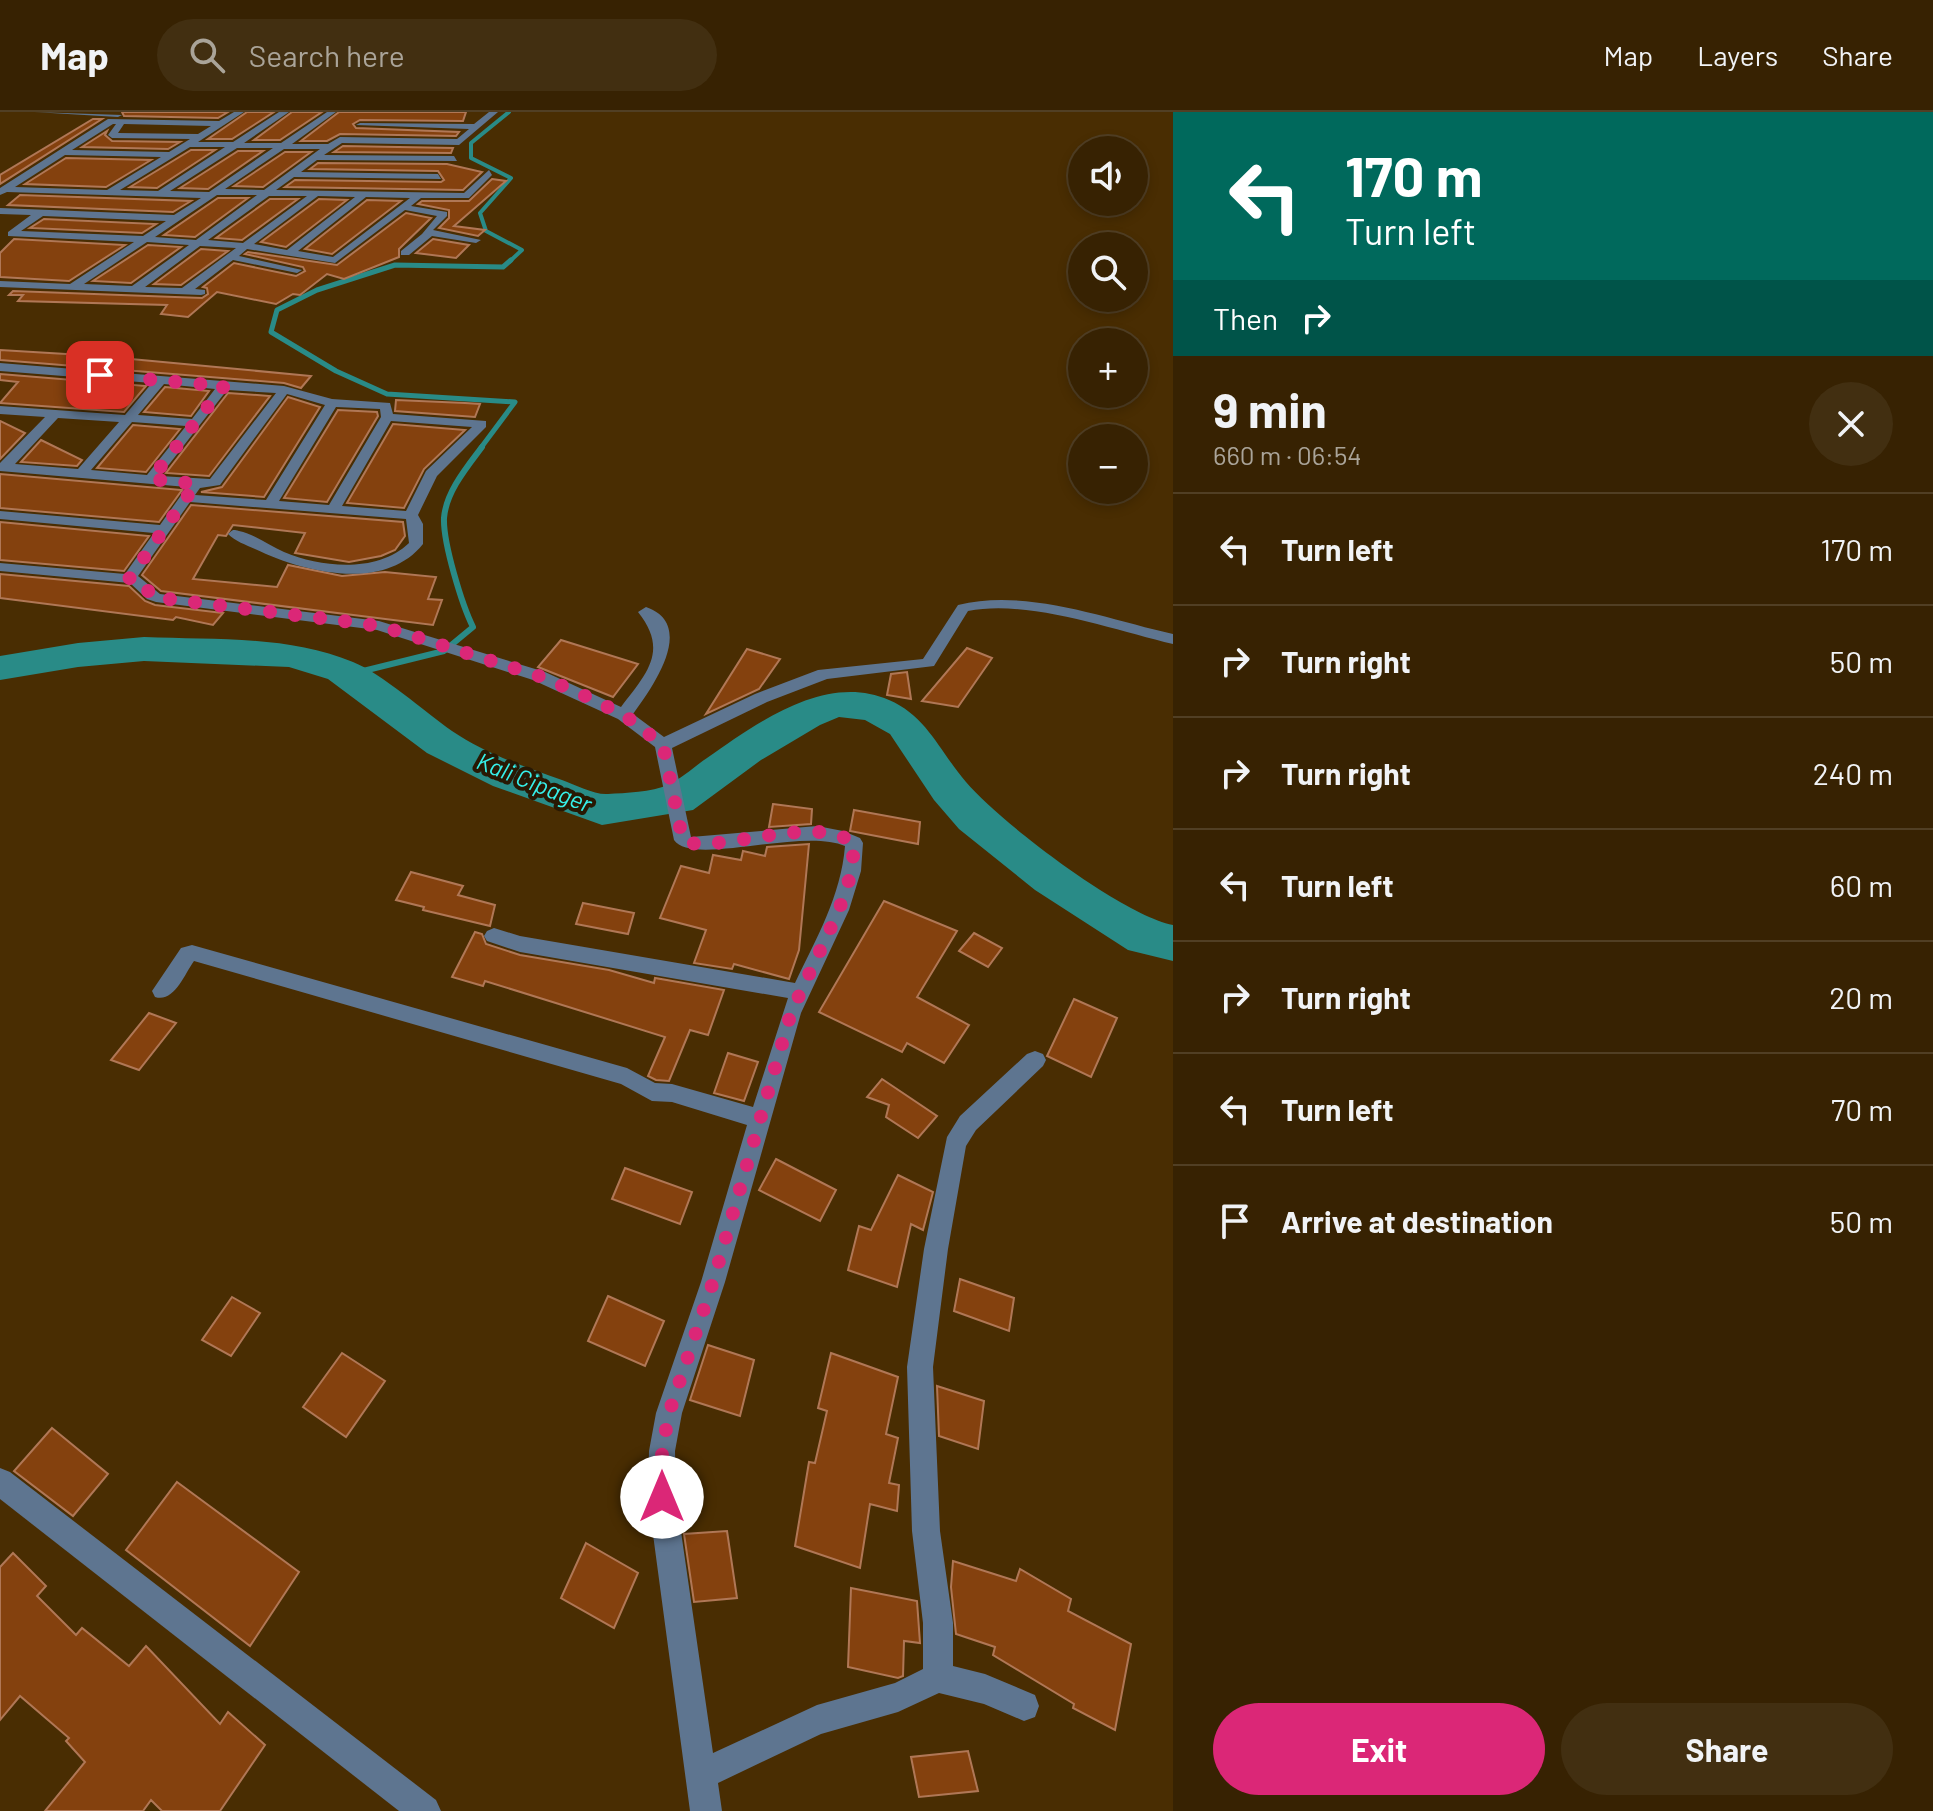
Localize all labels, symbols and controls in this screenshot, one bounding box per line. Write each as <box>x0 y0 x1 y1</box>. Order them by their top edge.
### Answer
search box <box>157 19 717 91</box>
text: Map <box>40 32 109 78</box>
icon: search <box>185 33 229 77</box>
text: Search here <box>249 37 405 73</box>
text: Map <box>1603 38 1653 72</box>
text: Layers <box>1697 38 1778 72</box>
text: Share <box>1822 38 1893 72</box>
map controls <box>1068 136 1148 504</box>
button: sound <box>1068 136 1148 216</box>
text: 170 m <box>1345 141 1482 208</box>
icon: left <box>1213 144 1317 248</box>
text: Turn left <box>1345 209 1476 252</box>
button: search <box>1068 232 1148 312</box>
icon: right <box>1294 296 1338 340</box>
text: Then <box>1213 300 1278 336</box>
button: + <box>1068 328 1148 408</box>
pin <box>66 341 134 409</box>
icon: arrive <box>78 353 122 397</box>
text: 9 min <box>1213 380 1327 438</box>
button: close <box>1809 382 1893 466</box>
button: − <box>1068 424 1148 504</box>
text: 660 m · 06:54 <box>1213 439 1362 470</box>
icon: left <box>1213 527 1257 571</box>
text: Turn left <box>1281 531 1394 567</box>
text: 170 m <box>1821 531 1893 567</box>
icon: right <box>1213 639 1257 683</box>
text: Turn right <box>1281 643 1411 679</box>
text: 50 m <box>1830 643 1893 679</box>
water label: Kali Cipager <box>473 745 598 818</box>
icon: right <box>1213 751 1257 795</box>
text: Turn right <box>1281 755 1411 791</box>
text: 240 m <box>1813 755 1893 791</box>
icon: left <box>1213 863 1257 907</box>
text: Turn left <box>1281 867 1394 903</box>
text: 60 m <box>1830 867 1893 903</box>
icon: right <box>1213 975 1257 1019</box>
text: Turn right <box>1281 979 1411 1015</box>
text: 20 m <box>1829 979 1893 1015</box>
icon: left <box>1213 1087 1257 1131</box>
text: Turn left <box>1281 1091 1394 1127</box>
text: 70 m <box>1831 1091 1893 1127</box>
icon: arrive <box>1213 1199 1257 1243</box>
text: Arrive at destination <box>1281 1203 1553 1239</box>
text: 50 m <box>1830 1203 1893 1239</box>
position arrow <box>620 1455 704 1539</box>
button: Exit <box>1213 1703 1545 1795</box>
button: Share <box>1561 1703 1893 1795</box>

